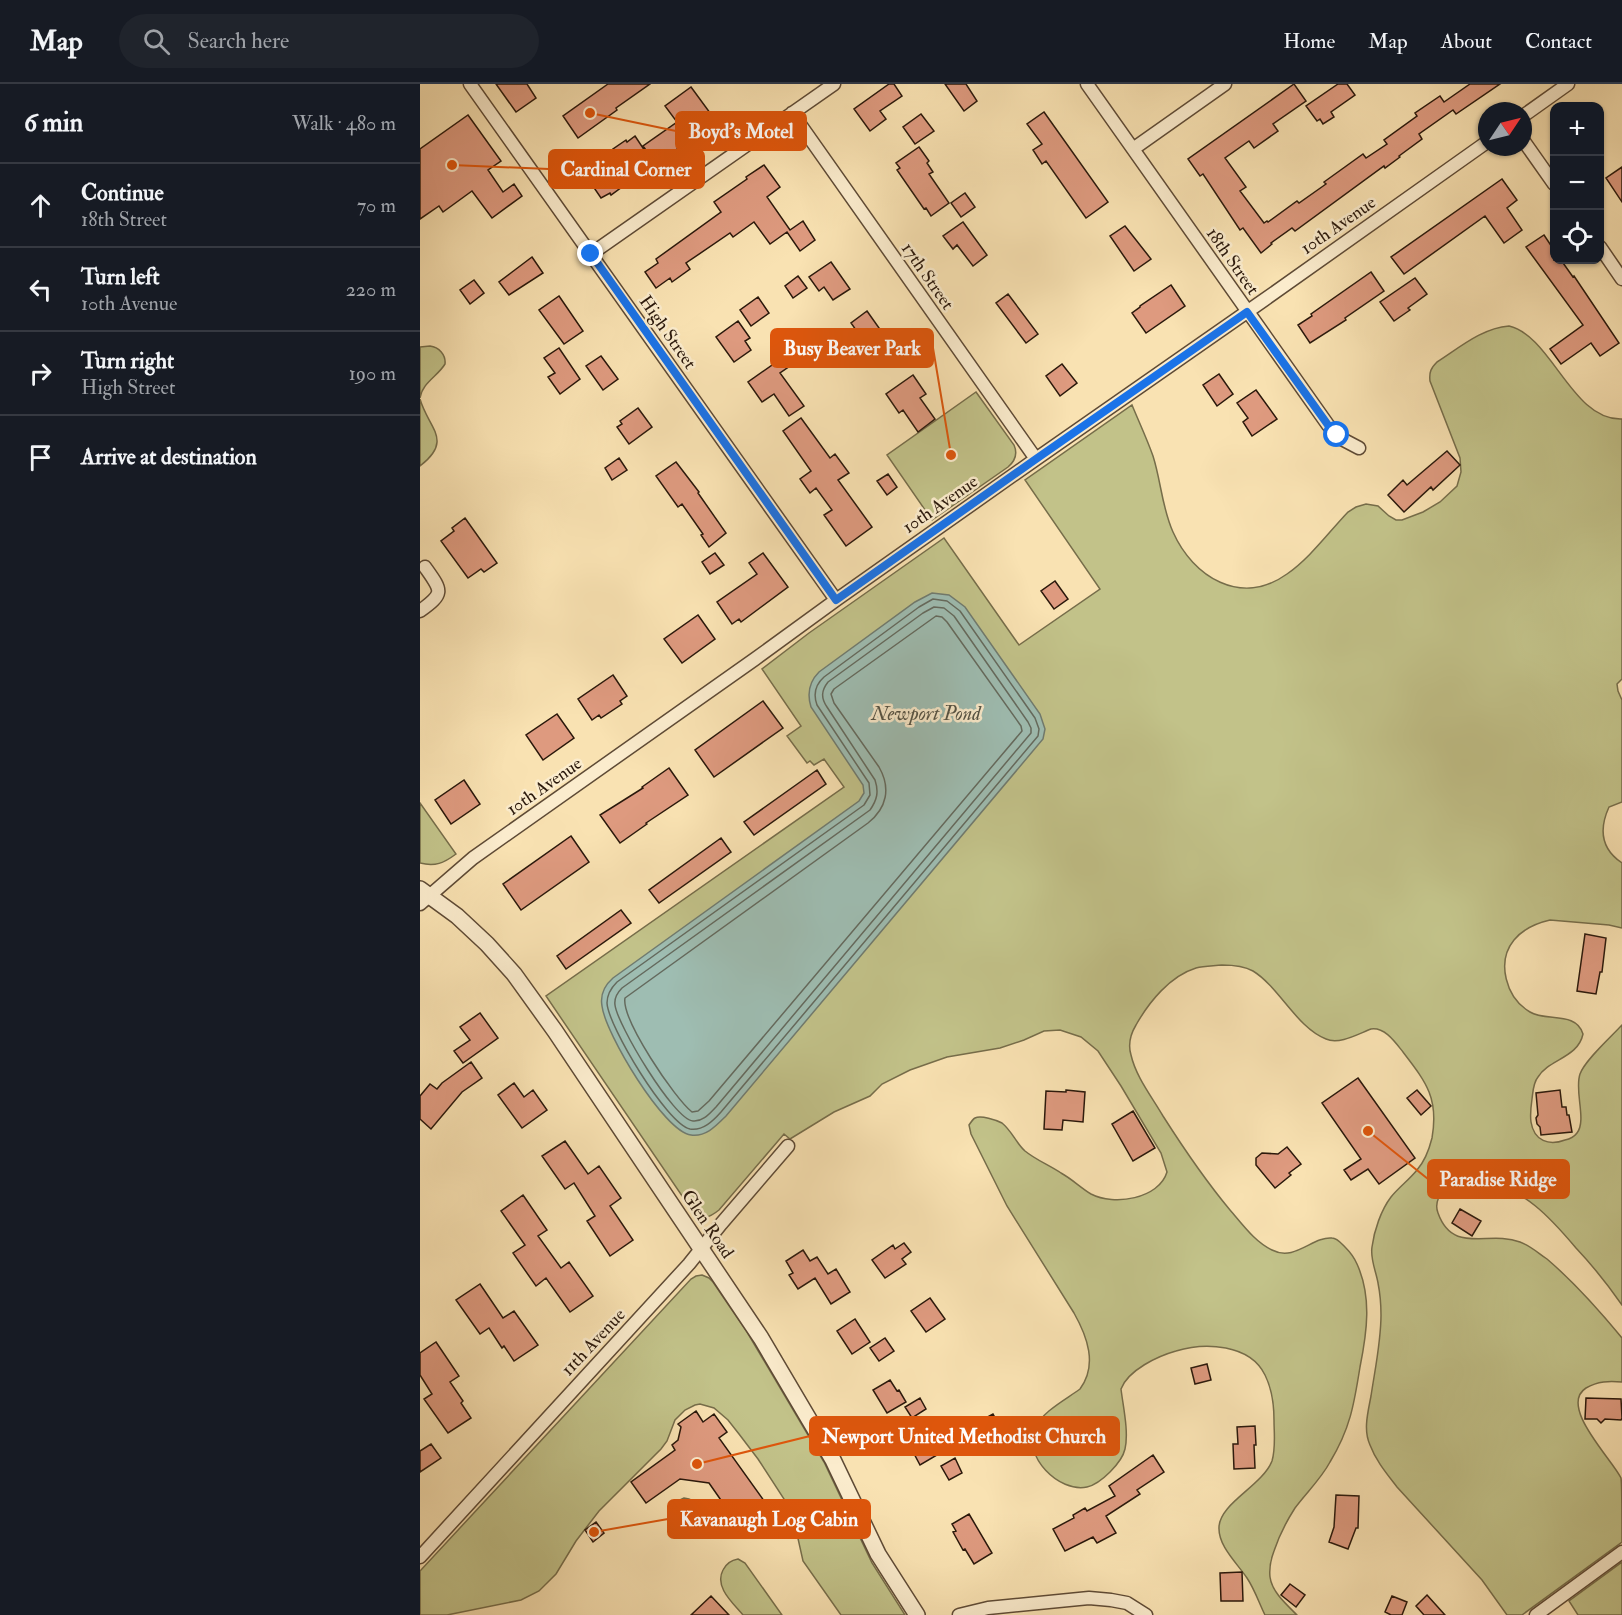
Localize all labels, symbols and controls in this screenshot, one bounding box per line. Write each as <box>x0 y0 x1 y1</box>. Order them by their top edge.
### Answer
search box <box>119 14 539 68</box>
text: Map <box>30 24 83 59</box>
icon: search <box>140 25 173 58</box>
text: Search here <box>188 27 289 55</box>
text: Home <box>1283 28 1335 55</box>
text: Map <box>1368 28 1408 55</box>
text: About <box>1441 28 1492 55</box>
text: Contact <box>1525 28 1592 55</box>
north arrow <box>1478 102 1532 156</box>
map controls <box>1550 102 1604 264</box>
button: + <box>1550 102 1604 156</box>
text: 6 min <box>24 107 83 139</box>
text: Walk · 480 m <box>292 111 396 136</box>
callout: Boyd's Motel <box>676 112 806 150</box>
text: Boyd's Motel <box>688 119 795 145</box>
callout: Cardinal Corner <box>549 150 704 188</box>
button: − <box>1550 156 1604 210</box>
text: Cardinal Corner <box>560 157 692 182</box>
text: Continue <box>81 179 164 207</box>
icon: ahead <box>24 189 57 222</box>
street label: 10th Avenue <box>1296 191 1381 260</box>
text: 70 m <box>357 193 396 218</box>
text: 18th Street <box>81 207 167 232</box>
button: locate <box>1550 210 1604 264</box>
street label: 18th Street <box>1201 223 1264 300</box>
street label: 17th Street <box>896 238 959 315</box>
route end <box>577 240 603 266</box>
text: Turn left <box>81 263 160 291</box>
icon: left <box>24 273 57 306</box>
text: 220 m <box>346 277 396 302</box>
text: 10th Avenue <box>81 291 177 316</box>
street label: High Street <box>634 291 701 374</box>
callout: Busy Beaver Park <box>771 329 933 367</box>
text: Busy Beaver Park <box>783 336 921 362</box>
text: Turn right <box>81 347 174 375</box>
icon: right <box>24 357 57 390</box>
text: 190 m <box>349 361 396 386</box>
text: High Street <box>81 375 175 400</box>
route start <box>1323 421 1349 447</box>
icon: arrive <box>24 441 57 474</box>
text: Arrive at destination <box>81 443 257 471</box>
street label: 10th Avenue <box>898 470 983 539</box>
water label: Newport Pond <box>870 701 982 726</box>
street label: 10th Avenue <box>502 752 587 821</box>
callout: Paradise Ridge <box>1428 1160 1569 1198</box>
text: Paradise Ridge <box>1439 1167 1557 1193</box>
street label: Glen Road <box>676 1186 739 1263</box>
street label: 11th Avenue <box>556 1303 631 1381</box>
callout: Newport United Methodist Church <box>810 1417 1119 1455</box>
text: Newport United Methodist Church <box>821 1424 1107 1450</box>
callout: Kavanaugh Log Cabin <box>668 1500 870 1538</box>
text: Kavanaugh Log Cabin <box>680 1507 859 1533</box>

